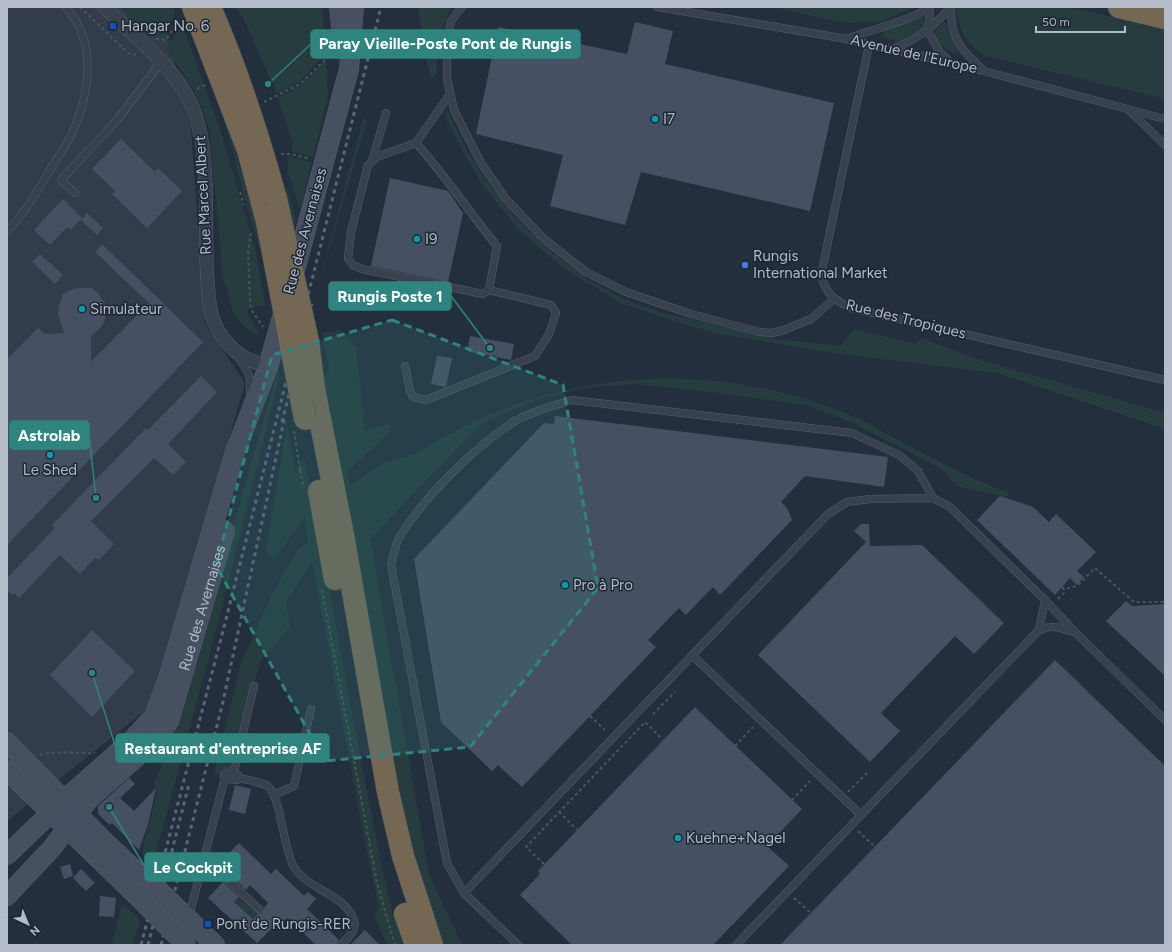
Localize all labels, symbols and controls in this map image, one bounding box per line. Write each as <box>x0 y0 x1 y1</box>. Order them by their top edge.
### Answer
scale bar <box>1036 8 1125 34</box>
text: 50 m <box>1042 15 1070 29</box>
place label: Hangar No. 6 <box>121 17 210 35</box>
marker: Hangar No. 6 <box>108 21 118 31</box>
callout: Paray Vieille-Poste Pont de Rungis <box>311 30 580 58</box>
street label: Avenue de l'Europe <box>849 31 979 77</box>
text: Paray Vieille-Poste Pont de Rungis <box>319 34 572 53</box>
place label: I7 <box>663 110 675 128</box>
marker: I7 <box>650 114 660 124</box>
street label: Rue Marcel Albert <box>191 135 215 255</box>
street label: Rue des Avernaises <box>279 166 331 296</box>
place label: I9 <box>425 230 438 248</box>
marker: I9 <box>412 234 422 244</box>
place label: Rungis International Market <box>753 247 888 282</box>
marker: Rungis International Market <box>740 260 750 270</box>
callout: Rungis Poste 1 <box>329 282 451 310</box>
text: Rungis Poste 1 <box>337 287 443 306</box>
street label: Rue des Tropiques <box>844 295 968 343</box>
place label: Simulateur <box>90 300 162 318</box>
marker: Simulateur <box>77 304 87 314</box>
callout: Astrolab <box>10 421 89 449</box>
text: Astrolab <box>18 426 81 445</box>
marker: Le Shed <box>45 450 55 460</box>
place label: Le Shed <box>23 461 77 479</box>
street label: Rue des Avernaises <box>175 543 229 673</box>
place label: Pro à Pro <box>573 576 633 594</box>
marker: Pro à Pro <box>560 580 570 590</box>
callout: Restaurant d'entreprise AF <box>116 734 329 762</box>
text: Restaurant d'entreprise AF <box>124 739 322 758</box>
place label: Kuehne+Nagel <box>686 829 786 847</box>
marker: Kuehne+Nagel <box>673 833 683 843</box>
callout: Le Cockpit <box>145 853 240 881</box>
text: Le Cockpit <box>153 858 233 877</box>
north arrow <box>8 904 48 944</box>
place label: Pont de Rungis-RER <box>216 915 351 933</box>
marker: Pont de Rungis-RER <box>203 919 213 929</box>
text: N <box>27 923 42 938</box>

